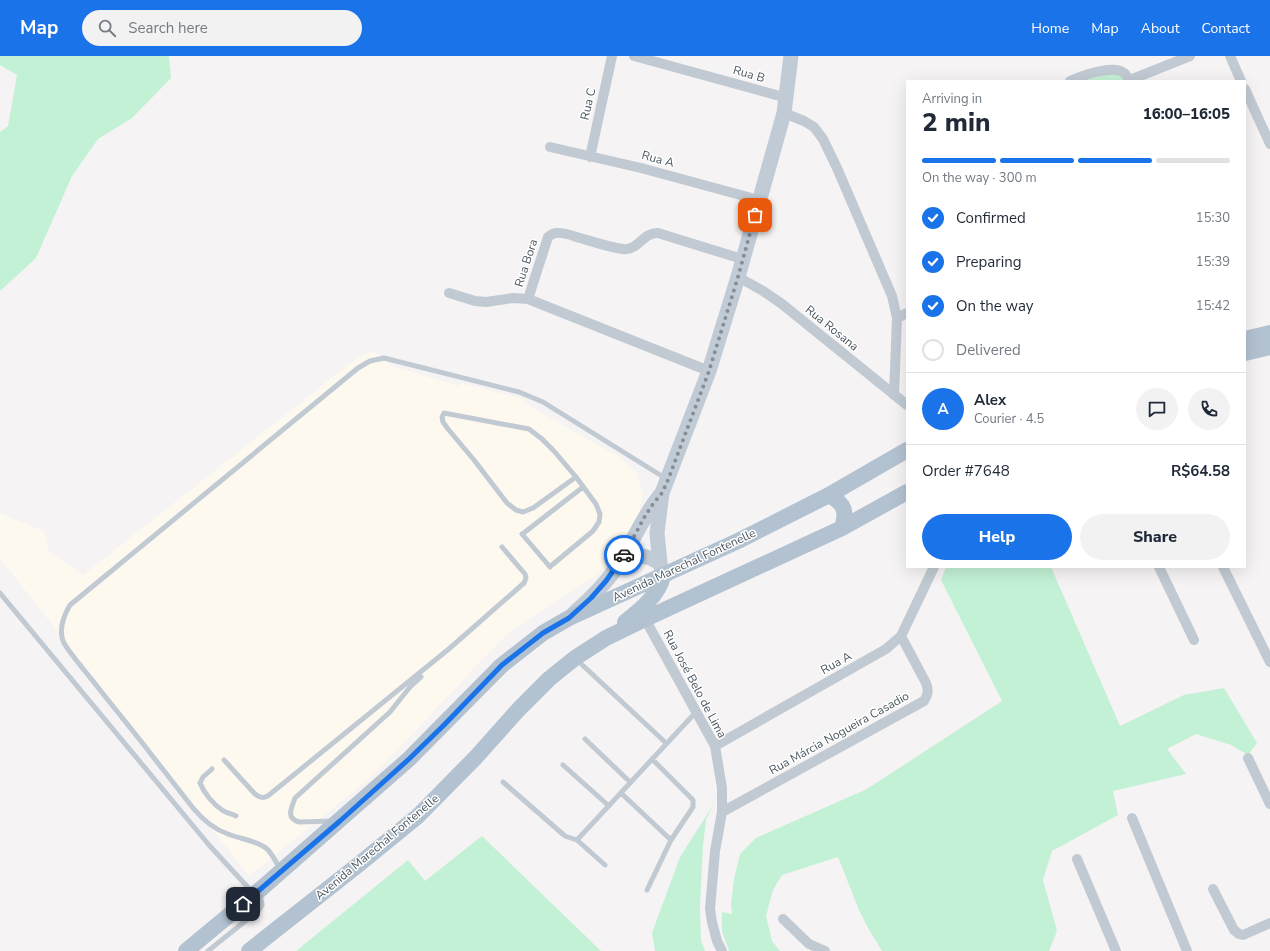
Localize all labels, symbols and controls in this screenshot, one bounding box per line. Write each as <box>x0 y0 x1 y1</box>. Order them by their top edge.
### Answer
search box <box>82 10 362 46</box>
text: Map <box>20 15 58 41</box>
icon: search <box>96 17 118 39</box>
text: Search here <box>128 18 208 38</box>
text: Home <box>1031 19 1069 38</box>
text: Map <box>1091 19 1119 38</box>
text: About <box>1141 19 1180 38</box>
text: Contact <box>1202 19 1250 38</box>
street label: Rua B <box>731 62 767 86</box>
street label: Rua C <box>577 86 599 122</box>
text: Arriving in <box>922 90 982 108</box>
text: 16:00–16:05 <box>1143 104 1230 124</box>
text: 2 min <box>922 105 990 140</box>
street label: Rua A <box>640 147 676 171</box>
text: On the way · 300 m <box>922 169 1037 187</box>
pin <box>738 198 772 232</box>
icon: bag <box>744 204 766 226</box>
icon: check <box>922 207 944 229</box>
text: Confirmed <box>956 208 1026 228</box>
text: 15:30 <box>1196 209 1230 227</box>
street label: Rua Bora <box>511 237 541 289</box>
icon: check <box>922 251 944 273</box>
text: Preparing <box>956 252 1021 272</box>
text: 15:39 <box>1196 253 1230 271</box>
icon: check <box>922 295 944 317</box>
text: On the way <box>956 296 1034 316</box>
text: 15:42 <box>1196 297 1230 315</box>
street label: Rua Rosana <box>802 302 862 354</box>
text: Delivered <box>956 340 1021 360</box>
button: chat <box>1136 388 1178 430</box>
button: phone <box>1188 388 1230 430</box>
text: Alex <box>974 390 1006 410</box>
text: A <box>937 399 949 419</box>
text: Courier · 4.5 <box>974 410 1044 428</box>
text: Order #7648 <box>922 461 1010 481</box>
text: R$64.58 <box>1171 461 1230 481</box>
button: Help <box>922 514 1072 560</box>
button: Share <box>1080 514 1230 560</box>
street label: Avenida Marechal Fontenelle <box>610 525 758 605</box>
courier <box>604 535 644 575</box>
icon: car <box>613 544 635 566</box>
street label: Rua José Belo de Lima <box>660 627 730 741</box>
street label: Rua A <box>818 648 855 678</box>
street label: Rua Márcia Nogueira Casadio <box>766 688 912 778</box>
street label: Avenida Marechal Fontenelle <box>312 791 442 903</box>
pin <box>226 887 260 921</box>
icon: home <box>232 893 254 915</box>

